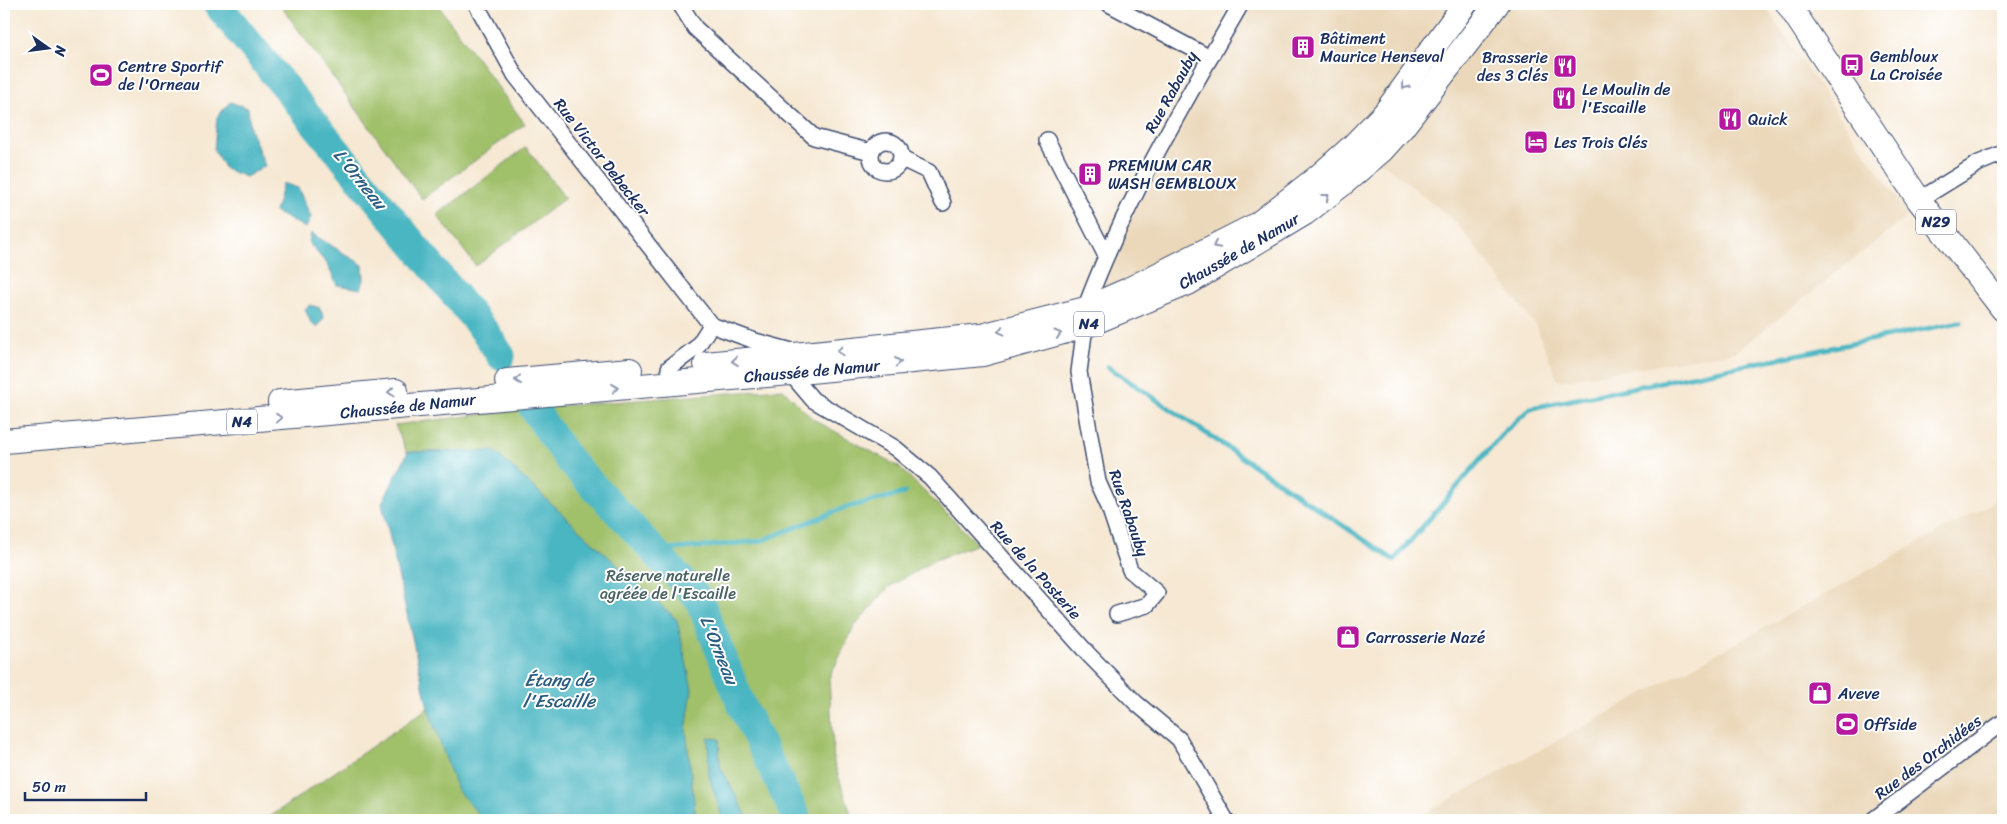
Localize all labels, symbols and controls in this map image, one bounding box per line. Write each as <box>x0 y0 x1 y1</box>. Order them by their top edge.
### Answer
north arrow <box>22 22 72 72</box>
place label: Bâtiment Maurice Henseval <box>1320 24 1445 71</box>
building icon: Bâtiment Maurice Henseval <box>1290 34 1316 60</box>
text: N <box>47 42 74 59</box>
place label: Gembloux La Croisée <box>1870 42 1942 89</box>
place label: Brasserie des 3 Clés <box>1477 43 1549 90</box>
street label: Rue Rabauby <box>1136 45 1206 139</box>
place label: Centre Sportif de l'Orneau <box>118 52 224 99</box>
bus stop icon: Gembloux La Croisée <box>1839 52 1865 78</box>
restaurant icon: Brasserie des 3 Clés <box>1552 53 1578 79</box>
sports icon: Centre Sportif de l'Orneau <box>88 62 114 88</box>
place label: Le Moulin de l'Escaille <box>1582 75 1671 122</box>
one-way arrow <box>1402 80 1411 89</box>
restaurant icon: Le Moulin de l'Escaille <box>1551 85 1577 111</box>
street label: Rue Victor Debecker <box>546 91 659 224</box>
place label: Quick <box>1748 105 1788 134</box>
restaurant icon: Quick <box>1717 106 1743 132</box>
place label: Les Trois Clés <box>1554 128 1648 157</box>
hotel icon: Les Trois Clés <box>1523 129 1549 155</box>
water label: L'Orneau <box>325 141 396 219</box>
place label: PREMIUM CAR WASH GEMBLOUX <box>1108 151 1237 198</box>
building icon: PREMIUM CAR WASH GEMBLOUX <box>1077 161 1103 187</box>
one-way arrow <box>1320 194 1330 203</box>
street label: Chaussée de Namur <box>1173 204 1307 298</box>
road number: N29 <box>1916 210 1956 234</box>
one-way arrow <box>1212 239 1221 249</box>
road number: N4 <box>1074 312 1104 336</box>
one-way arrow <box>996 325 1005 336</box>
one-way arrow <box>1053 329 1062 340</box>
one-way arrow <box>836 345 844 356</box>
street label: Chaussée de Namur <box>743 350 883 391</box>
one-way arrow <box>731 355 739 366</box>
one-way arrow <box>895 357 903 368</box>
one-way arrow <box>514 374 522 385</box>
one-way arrow <box>611 383 619 394</box>
street label: Chaussée de Namur <box>339 384 479 428</box>
one-way arrow <box>387 386 395 397</box>
road number: N4 <box>227 410 257 434</box>
one-way arrow <box>275 413 283 424</box>
street label: Rue Rabauby <box>1101 465 1158 561</box>
street label: Rue de la Posterie <box>983 513 1089 627</box>
park label: Réserve naturelle agréée de l'Escaille <box>600 561 736 608</box>
water label: L'Orneau <box>691 611 748 691</box>
place label: Carrosserie Nazé <box>1366 623 1485 652</box>
shop icon: Carrosserie Nazé <box>1335 624 1361 650</box>
water label: Étang de l'Escaille <box>523 664 597 717</box>
place label: Aveve <box>1837 679 1880 708</box>
shop icon: Aveve <box>1807 680 1833 706</box>
street label: Rue des Orchidées <box>1868 706 1988 807</box>
place label: Offside <box>1864 710 1917 739</box>
sports icon: Offside <box>1834 711 1860 737</box>
scale bar <box>25 769 146 801</box>
text: 50 m <box>32 774 67 800</box>

